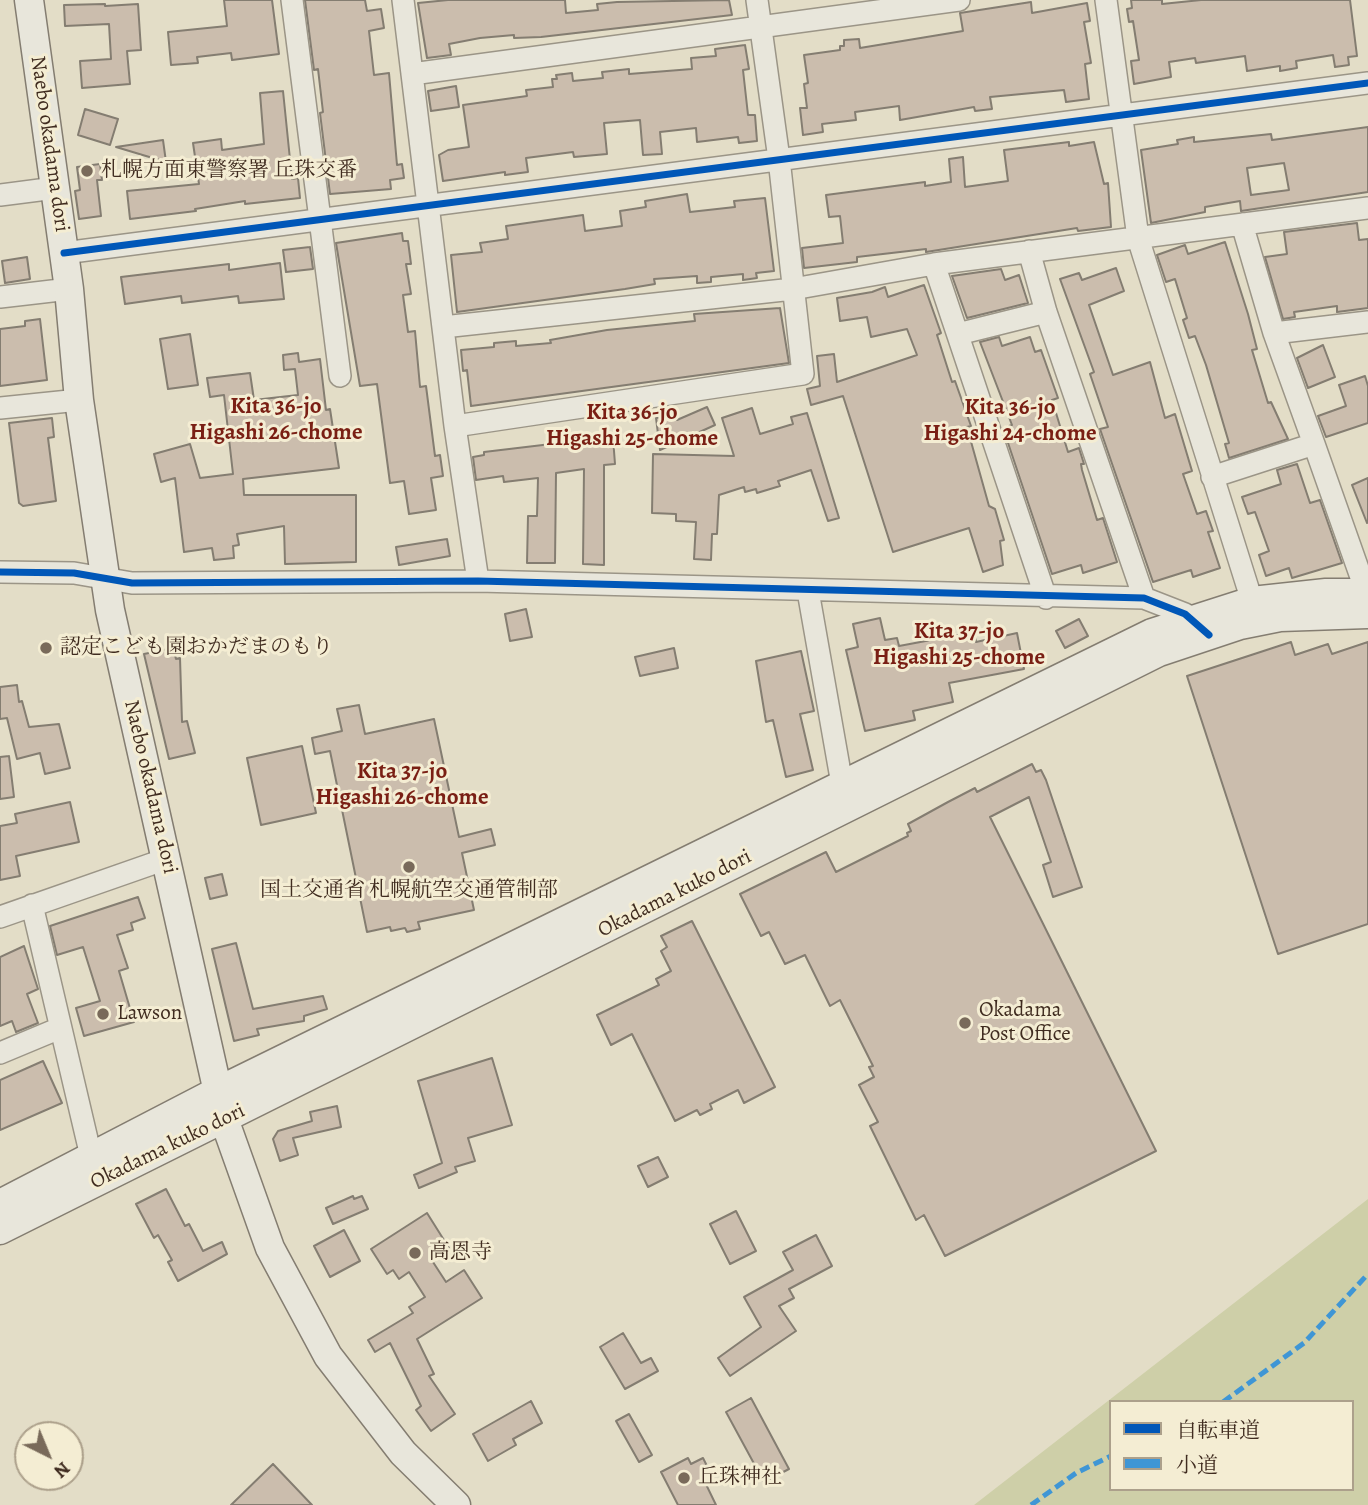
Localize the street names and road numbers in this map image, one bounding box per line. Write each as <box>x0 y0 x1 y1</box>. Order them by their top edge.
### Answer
street label: Naebo okadama dori <box>24 54 74 234</box>
street label: Naebo okadama dori <box>118 698 182 876</box>
street label: Okadama kuko dori <box>594 844 756 944</box>
street label: Okadama kuko dori <box>87 1099 249 1195</box>

